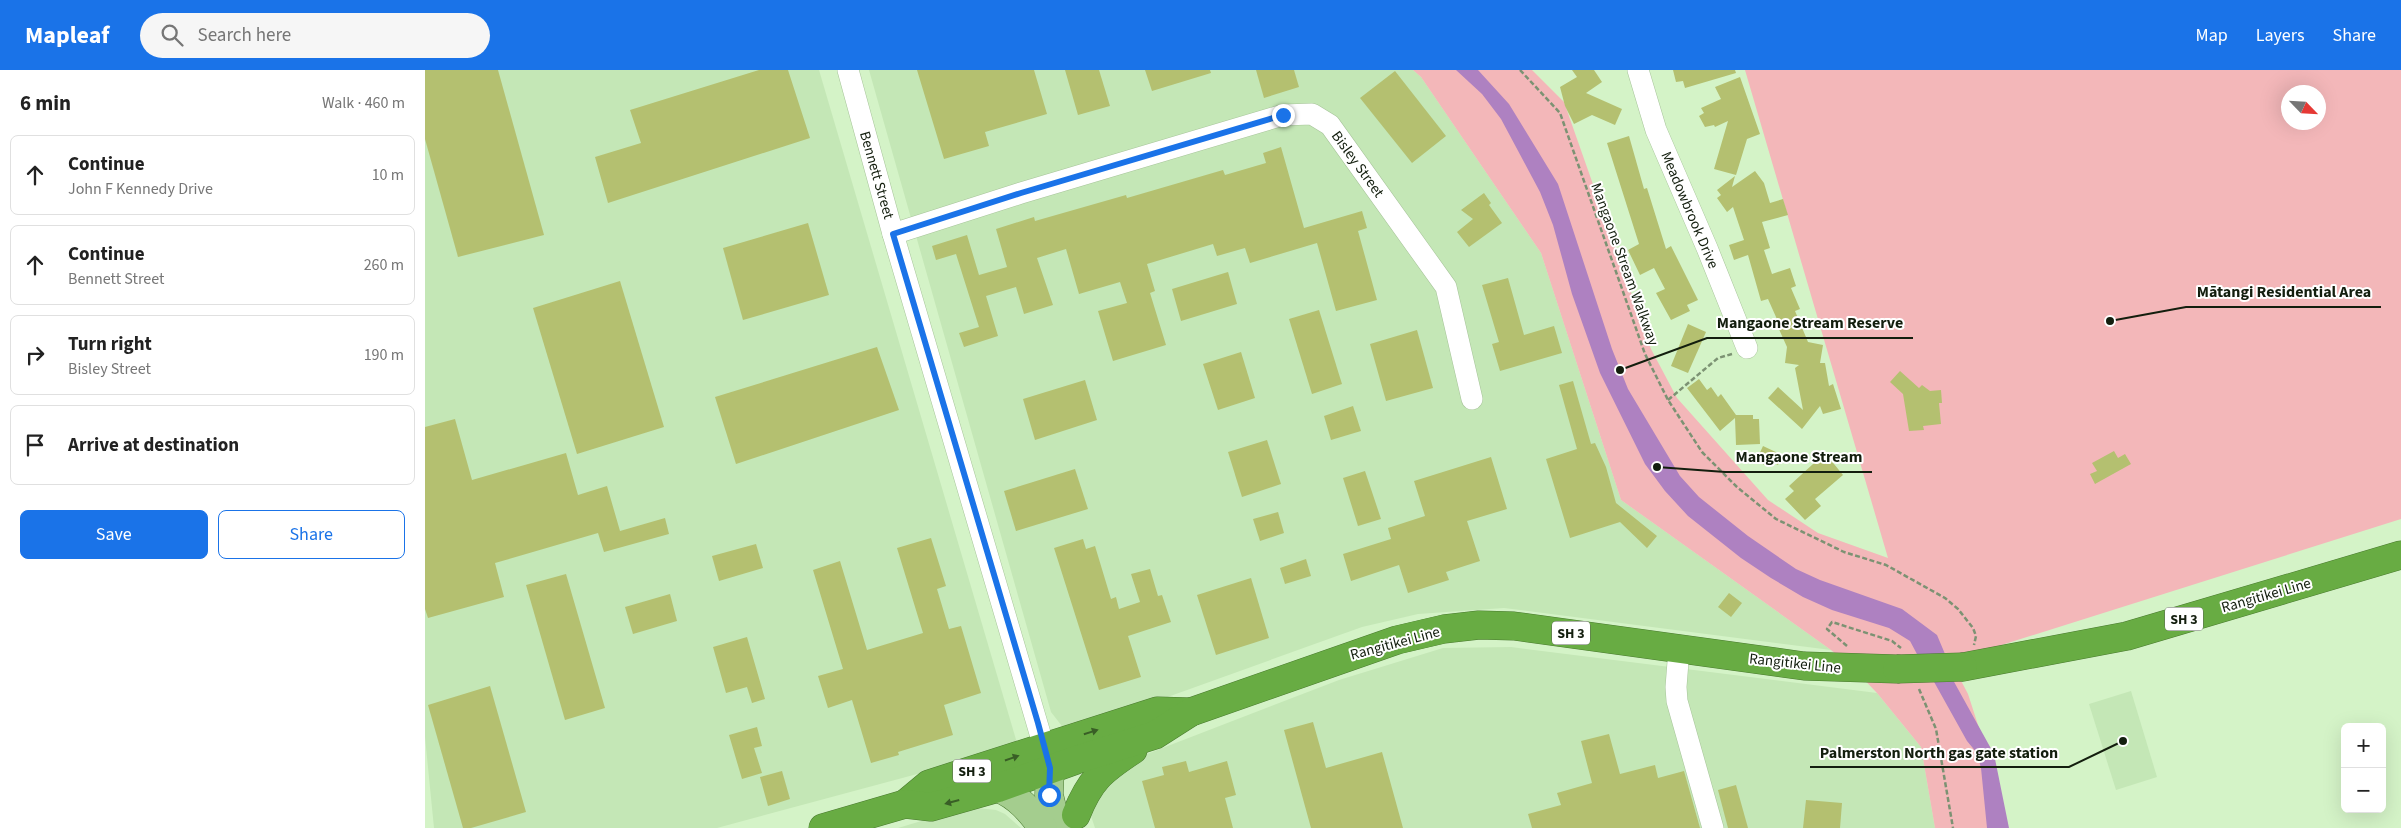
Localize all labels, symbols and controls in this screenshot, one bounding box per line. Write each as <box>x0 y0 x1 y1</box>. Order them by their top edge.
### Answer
search box <box>140 13 490 58</box>
text: Mapleaf <box>25 18 110 53</box>
icon: search <box>158 21 186 49</box>
text: Search here <box>198 22 291 49</box>
text: Map <box>2196 23 2228 48</box>
text: Layers <box>2256 23 2305 48</box>
text: Share <box>2333 23 2376 48</box>
north arrow <box>2281 85 2326 130</box>
text: 6 min <box>20 88 71 118</box>
text: Walk · 460 m <box>322 92 405 114</box>
route end <box>1272 104 1295 127</box>
street label: Bisley Street <box>1326 127 1389 202</box>
street label: Bennett Street <box>854 129 899 221</box>
street label: Meadowbrook Drive <box>1655 148 1724 272</box>
text: Continue <box>68 151 145 178</box>
icon: ahead <box>21 161 49 189</box>
text: 10 m <box>372 164 404 186</box>
text: John F Kennedy Drive <box>68 178 213 200</box>
street label: Mangaone Stream Walkway <box>1585 180 1664 349</box>
text: Continue <box>68 241 145 268</box>
icon: ahead <box>21 251 49 279</box>
text: 260 m <box>364 254 404 276</box>
text: Bennett Street <box>68 268 164 290</box>
callout: Mātangi Residential Area <box>2186 276 2381 307</box>
text: Mātangi Residential Area <box>2197 281 2371 303</box>
callout: Mangaone Stream Reserve <box>1707 307 1913 338</box>
text: Mangaone Stream Reserve <box>1717 312 1903 334</box>
text: Turn right <box>68 331 152 358</box>
icon: right <box>21 341 49 369</box>
text: 190 m <box>364 344 404 366</box>
text: Bisley Street <box>68 358 151 380</box>
icon: arrive <box>21 431 49 459</box>
text: Arrive at destination <box>68 432 239 459</box>
callout: Mangaone Stream <box>1725 441 1872 472</box>
text: Mangaone Stream <box>1735 446 1863 468</box>
button: Save <box>20 510 208 559</box>
button: Share <box>218 510 405 559</box>
street label: Rangitikei Line <box>2219 573 2313 618</box>
road number: SH 3 <box>2165 608 2203 630</box>
street label: Rangitikei Line <box>1348 621 1442 666</box>
road number: SH 3 <box>1552 622 1590 644</box>
street label: Rangitikei Line <box>1748 648 1842 679</box>
map controls <box>2341 723 2386 813</box>
button: + <box>2341 723 2386 768</box>
one-way arrow <box>1083 728 1098 735</box>
callout: Palmerston North gas gate station <box>1810 736 2069 767</box>
text: Palmerston North gas gate station <box>1820 742 2058 764</box>
one-way arrow <box>1005 753 1020 761</box>
road number: SH 3 <box>953 759 991 782</box>
button: − <box>2341 768 2386 813</box>
route start <box>1038 784 1061 807</box>
one-way arrow <box>945 798 960 806</box>

